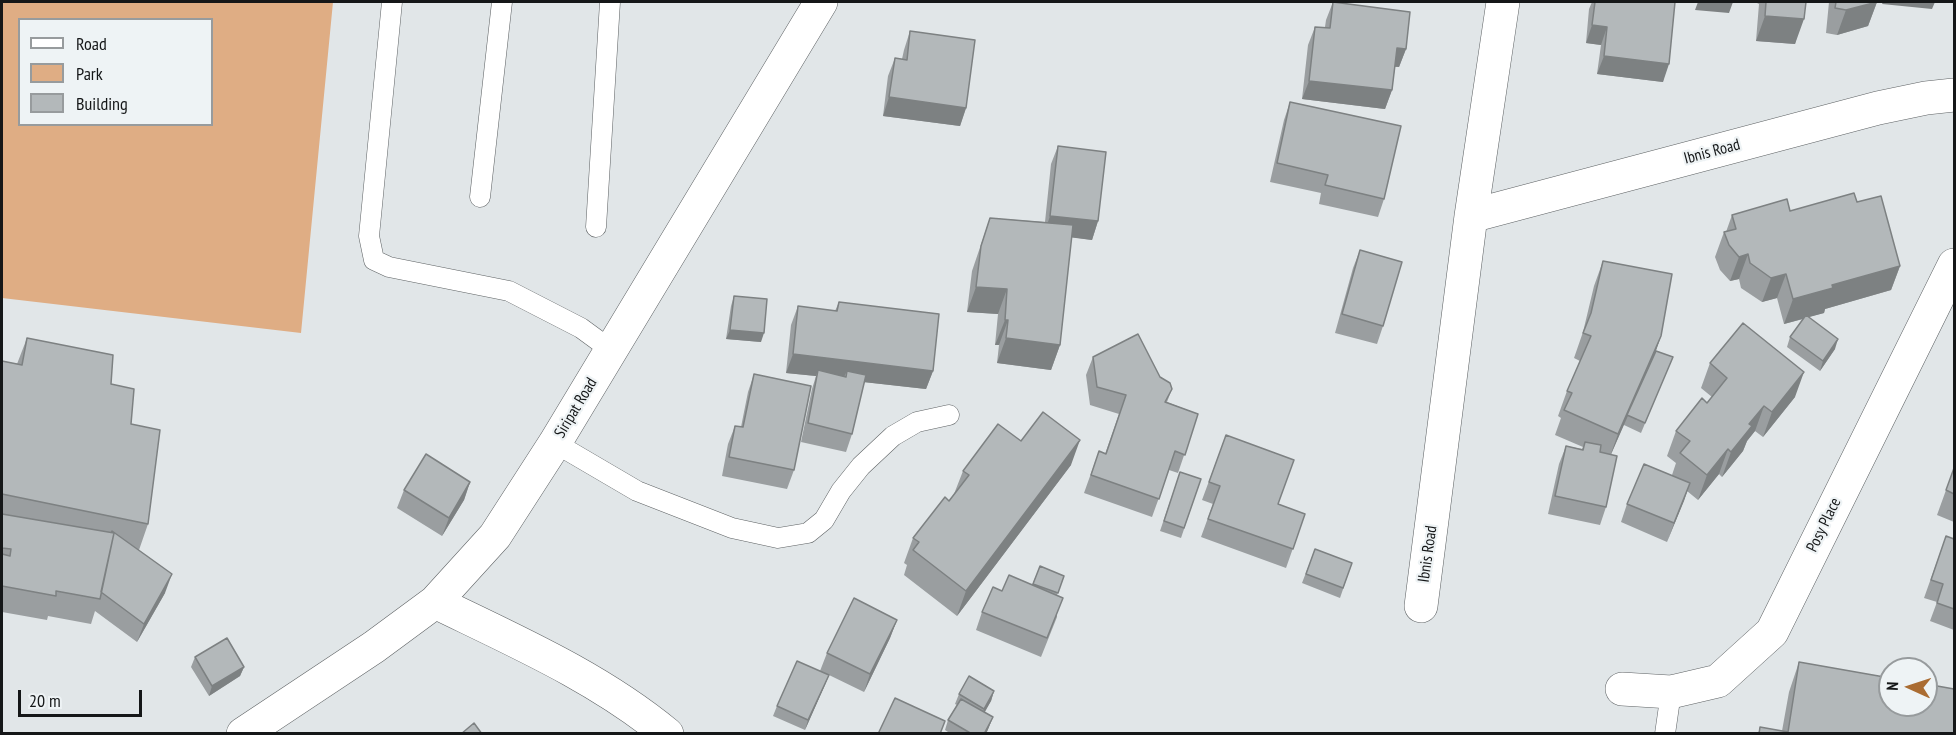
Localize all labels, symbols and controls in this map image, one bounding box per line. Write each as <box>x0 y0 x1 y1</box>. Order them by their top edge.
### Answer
legend <box>18 18 213 126</box>
text: Road <box>76 32 107 55</box>
text: Park <box>76 62 103 85</box>
text: Building <box>76 92 128 115</box>
street label: Ibnis Road <box>1682 135 1742 169</box>
street label: Siripat Road <box>551 375 601 441</box>
street label: Posy Place <box>1803 495 1845 555</box>
street label: Ibnis Road <box>1415 524 1441 584</box>
north arrow <box>1878 657 1938 717</box>
scale bar <box>21 678 146 716</box>
text: N <box>1882 681 1902 691</box>
text: 20 m <box>29 689 61 712</box>

